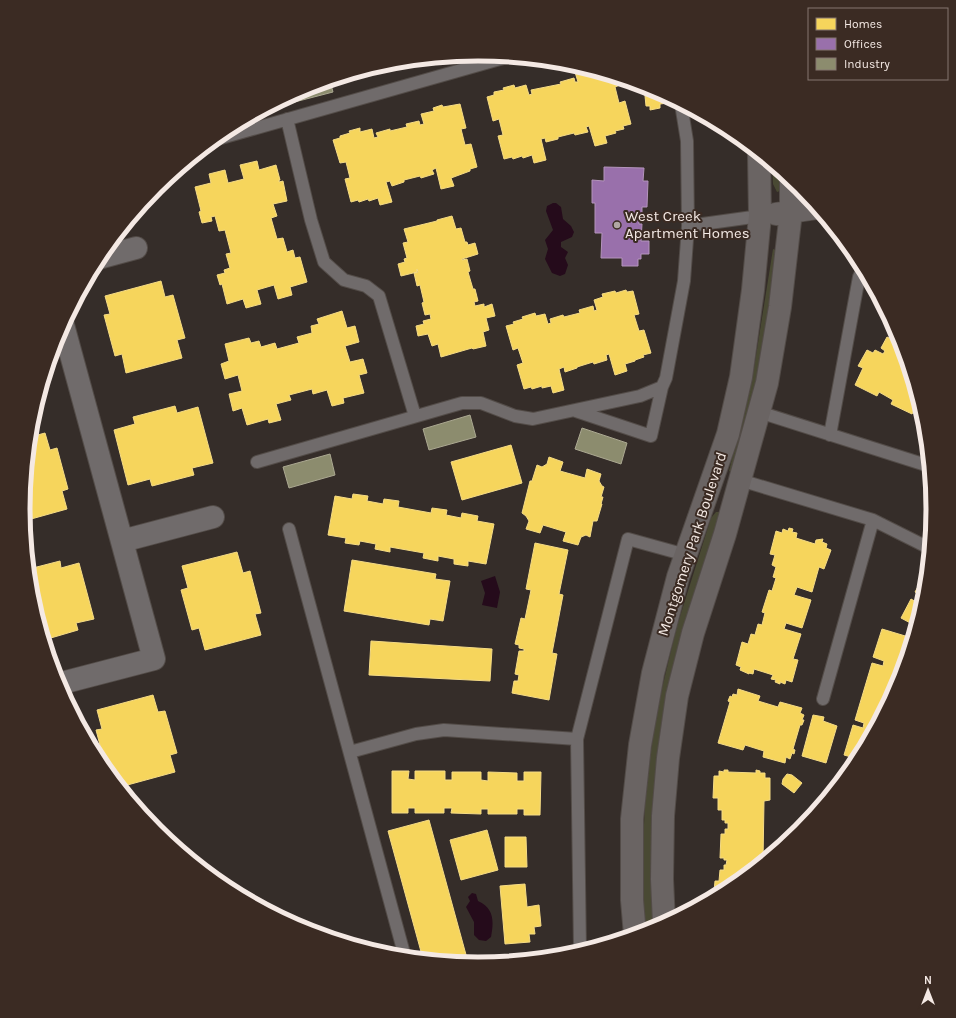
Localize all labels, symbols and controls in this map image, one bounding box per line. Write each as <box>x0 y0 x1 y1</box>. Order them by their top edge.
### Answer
legend <box>808 8 948 80</box>
text: Homes <box>844 17 882 31</box>
text: Offices <box>844 37 882 51</box>
text: Industry <box>844 57 890 71</box>
place label: West Creek Apartment Homes <box>625 207 750 242</box>
marker: West Creek Apartment Homes <box>612 220 622 230</box>
street label: Montgomery Park Boulevard <box>654 450 730 638</box>
north arrow <box>908 970 948 1010</box>
text: N <box>924 974 932 987</box>

